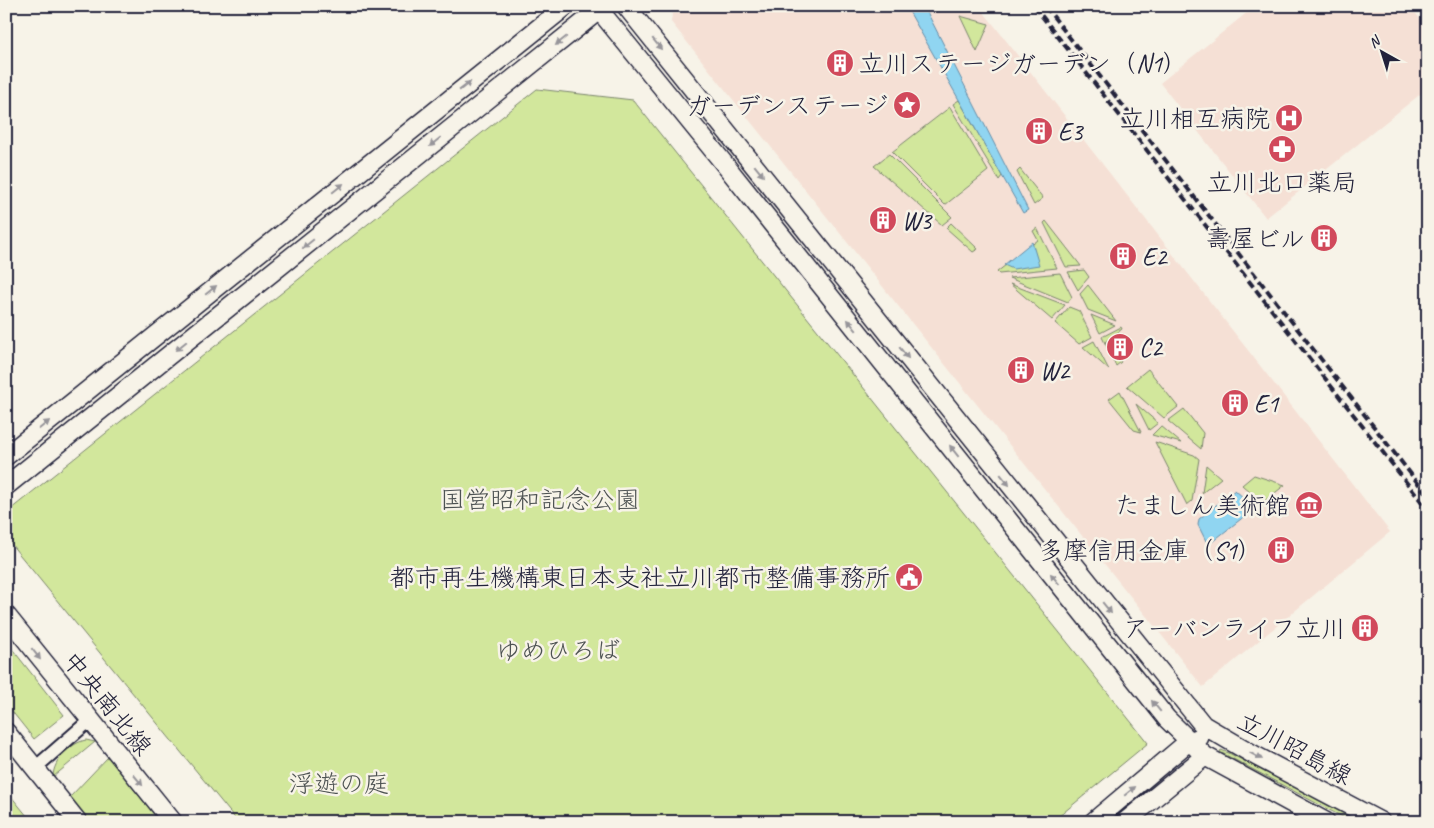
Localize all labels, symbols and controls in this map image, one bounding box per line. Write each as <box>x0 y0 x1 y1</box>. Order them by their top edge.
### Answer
north arrow <box>1356 28 1406 78</box>
text: N <box>1365 31 1385 52</box>
one-way arrow <box>555 35 568 46</box>
one-way arrow <box>652 37 662 51</box>
building icon: 立川ステージガーデン（N1） <box>825 48 855 78</box>
place label: 立川ステージガーデン（N1） <box>859 48 1187 80</box>
one-way arrow <box>458 81 471 92</box>
place label: ガーデンステージ <box>686 90 888 122</box>
place icon: ガーデンステージ <box>892 90 922 120</box>
place label: 立川相互病院 <box>1120 103 1270 135</box>
hospital icon: 立川相互病院 <box>1274 103 1304 133</box>
building icon: E3 <box>1024 116 1054 146</box>
place label: E3 <box>1058 116 1084 148</box>
pharmacy icon: 立川北口薬局 <box>1267 134 1297 164</box>
one-way arrow <box>429 137 442 148</box>
one-way arrow <box>753 164 764 177</box>
place label: 立川北口薬局 <box>1207 167 1357 199</box>
one-way arrow <box>331 182 344 193</box>
building icon: W3 <box>868 205 898 235</box>
place label: W3 <box>902 205 933 237</box>
place label: 壽屋ビル <box>1205 223 1305 255</box>
building icon: 壽屋ビル <box>1309 223 1339 253</box>
one-way arrow <box>302 239 315 250</box>
building icon: E2 <box>1108 241 1138 271</box>
place label: E2 <box>1142 241 1168 273</box>
one-way arrow <box>205 284 218 295</box>
one-way arrow <box>847 319 858 332</box>
building icon: C2 <box>1105 332 1135 362</box>
place label: C2 <box>1139 332 1164 364</box>
one-way arrow <box>175 340 188 351</box>
one-way arrow <box>898 346 909 359</box>
building icon: W2 <box>1006 355 1036 385</box>
place label: W2 <box>1040 355 1071 387</box>
building icon: E1 <box>1220 388 1250 418</box>
place label: E1 <box>1254 388 1280 420</box>
one-way arrow <box>37 419 50 430</box>
one-way arrow <box>948 445 959 458</box>
one-way arrow <box>999 473 1010 486</box>
park label: 国営昭和記念公園 <box>440 484 640 516</box>
place label: たましん美術館 <box>1115 490 1290 522</box>
museum icon: たましん美術館 <box>1294 490 1324 520</box>
place label: 多摩信用金庫（S1） <box>1039 535 1262 567</box>
building icon: 多摩信用金庫（S1） <box>1266 535 1296 565</box>
place label: 都市再生機構東日本支社立川都市整備事務所 <box>390 562 890 594</box>
public building icon: 都市再生機構東日本支社立川都市整備事務所 <box>894 562 924 592</box>
one-way arrow <box>1049 573 1060 586</box>
one-way arrow <box>1102 601 1112 614</box>
place label: アーバンライフ立川 <box>1123 613 1346 645</box>
building icon: アーバンライフ立川 <box>1350 613 1380 643</box>
park label: ゆめひろば <box>495 635 621 667</box>
street label: 中央南北線 <box>55 645 159 762</box>
one-way arrow <box>31 647 42 660</box>
one-way arrow <box>1151 700 1162 713</box>
street label: 立川昭島線 <box>1232 705 1357 792</box>
one-way arrow <box>1249 752 1264 760</box>
park label: 浮遊の庭 <box>289 768 389 800</box>
one-way arrow <box>133 773 144 786</box>
one-way arrow <box>1123 785 1136 796</box>

